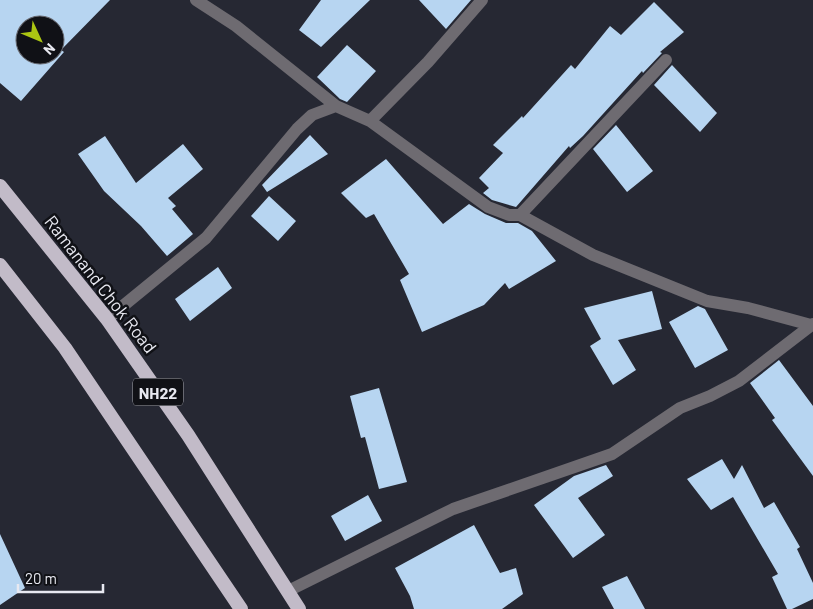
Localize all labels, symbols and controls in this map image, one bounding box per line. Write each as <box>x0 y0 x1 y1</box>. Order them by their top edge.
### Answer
north arrow <box>15 15 65 65</box>
text: N <box>40 40 59 59</box>
street label: Ramanand Chok Road <box>40 211 162 357</box>
road number: NH22 <box>133 378 183 406</box>
scale bar <box>18 562 102 594</box>
text: 20 m <box>25 569 57 587</box>

